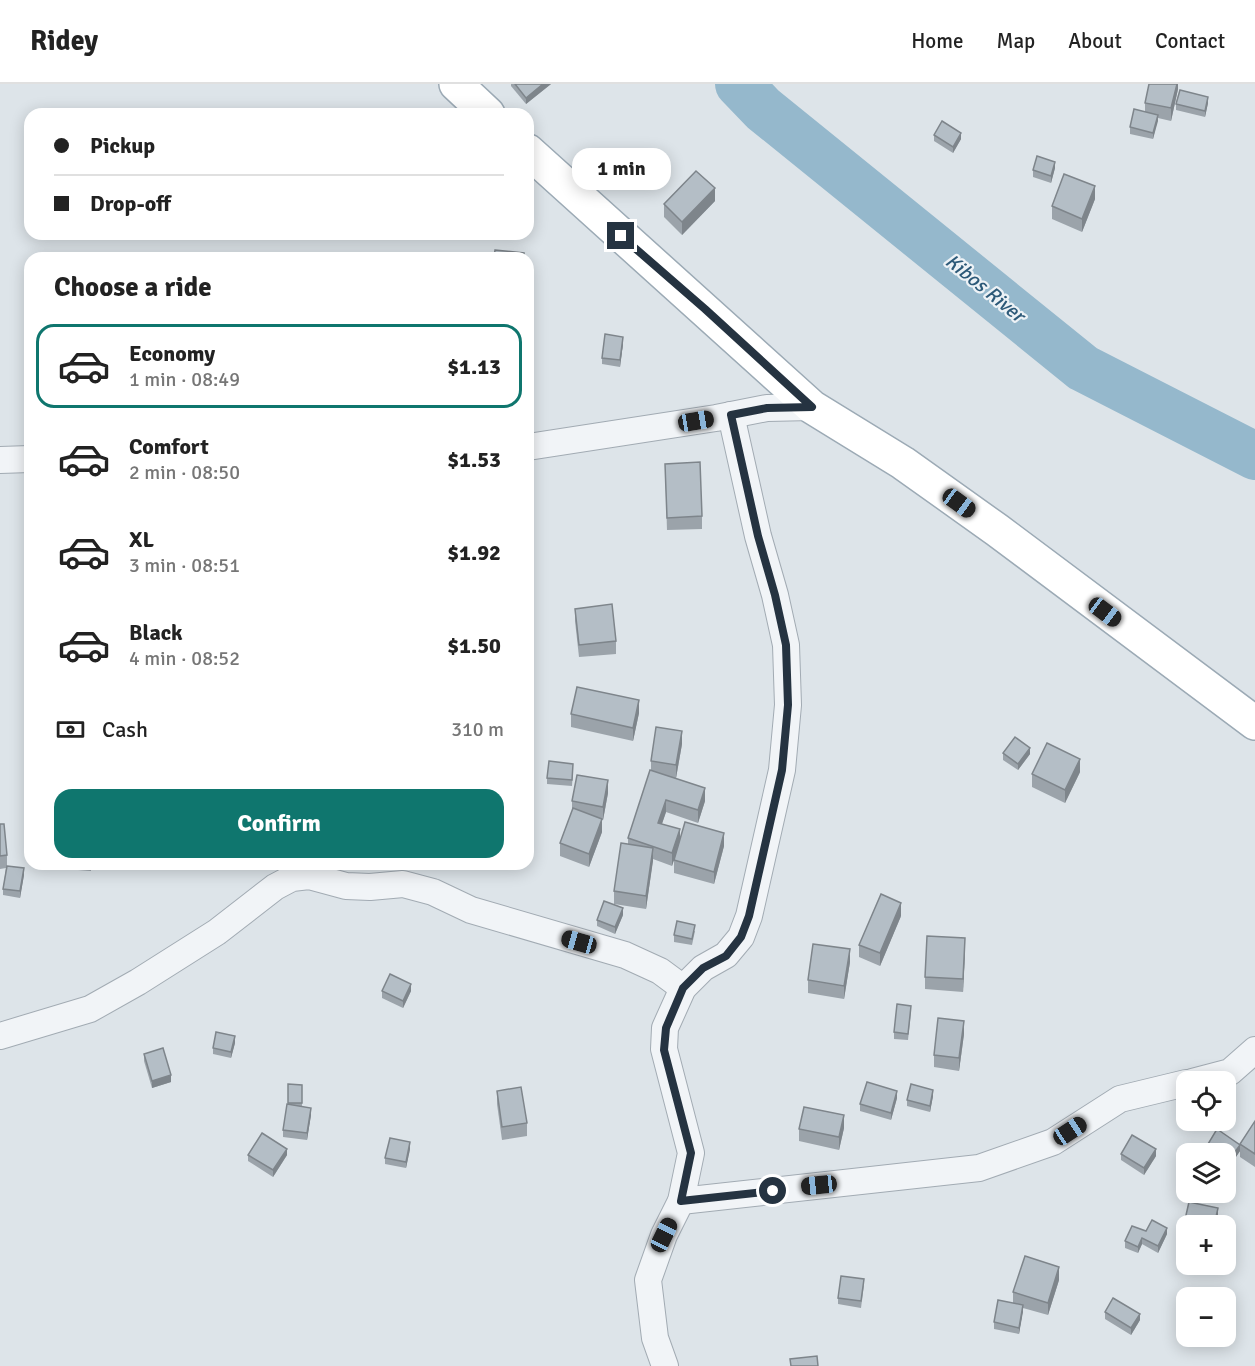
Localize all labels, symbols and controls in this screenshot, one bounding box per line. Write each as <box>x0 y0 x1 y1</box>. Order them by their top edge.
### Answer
text: Ridey <box>30 24 98 58</box>
text: Home <box>911 28 964 54</box>
text: Map <box>997 28 1035 54</box>
text: About <box>1068 28 1122 54</box>
text: Contact <box>1155 28 1225 54</box>
text: Pickup <box>90 132 155 159</box>
callout: 1 min <box>572 149 670 191</box>
text: 1 min <box>597 156 646 181</box>
text: Drop-off <box>90 190 171 217</box>
route end <box>607 222 634 249</box>
water label: Kibos River <box>940 248 1032 329</box>
text: Choose a ride <box>54 271 212 304</box>
icon: car <box>57 339 111 393</box>
text: Economy <box>129 340 215 367</box>
text: $1.13 <box>447 353 501 380</box>
text: 1 min · 08:49 <box>129 367 240 392</box>
car <box>677 409 715 433</box>
icon: car <box>57 432 111 486</box>
text: Comfort <box>129 433 209 460</box>
text: $1.53 <box>447 446 501 473</box>
text: 2 min · 08:50 <box>129 460 240 485</box>
car <box>939 485 979 521</box>
icon: car <box>57 525 111 579</box>
text: XL <box>129 526 154 553</box>
text: $1.92 <box>447 539 501 566</box>
text: 3 min · 08:51 <box>129 553 240 578</box>
car <box>1085 594 1125 630</box>
icon: car <box>57 618 111 672</box>
text: Black <box>129 619 183 646</box>
text: $1.50 <box>447 632 501 659</box>
text: 4 min · 08:52 <box>129 646 240 671</box>
icon: cash <box>54 713 87 746</box>
text: Cash <box>102 716 148 743</box>
text: 310 m <box>451 717 504 742</box>
button: Confirm <box>54 789 504 858</box>
car <box>559 928 599 956</box>
map controls <box>1176 1071 1236 1347</box>
button: locate <box>1176 1071 1236 1131</box>
car <box>1050 1114 1090 1148</box>
button: layers <box>1176 1143 1236 1203</box>
car <box>800 1174 838 1196</box>
route start <box>759 1177 786 1204</box>
car <box>648 1215 680 1255</box>
button: + <box>1176 1215 1236 1275</box>
button: − <box>1176 1287 1236 1347</box>

